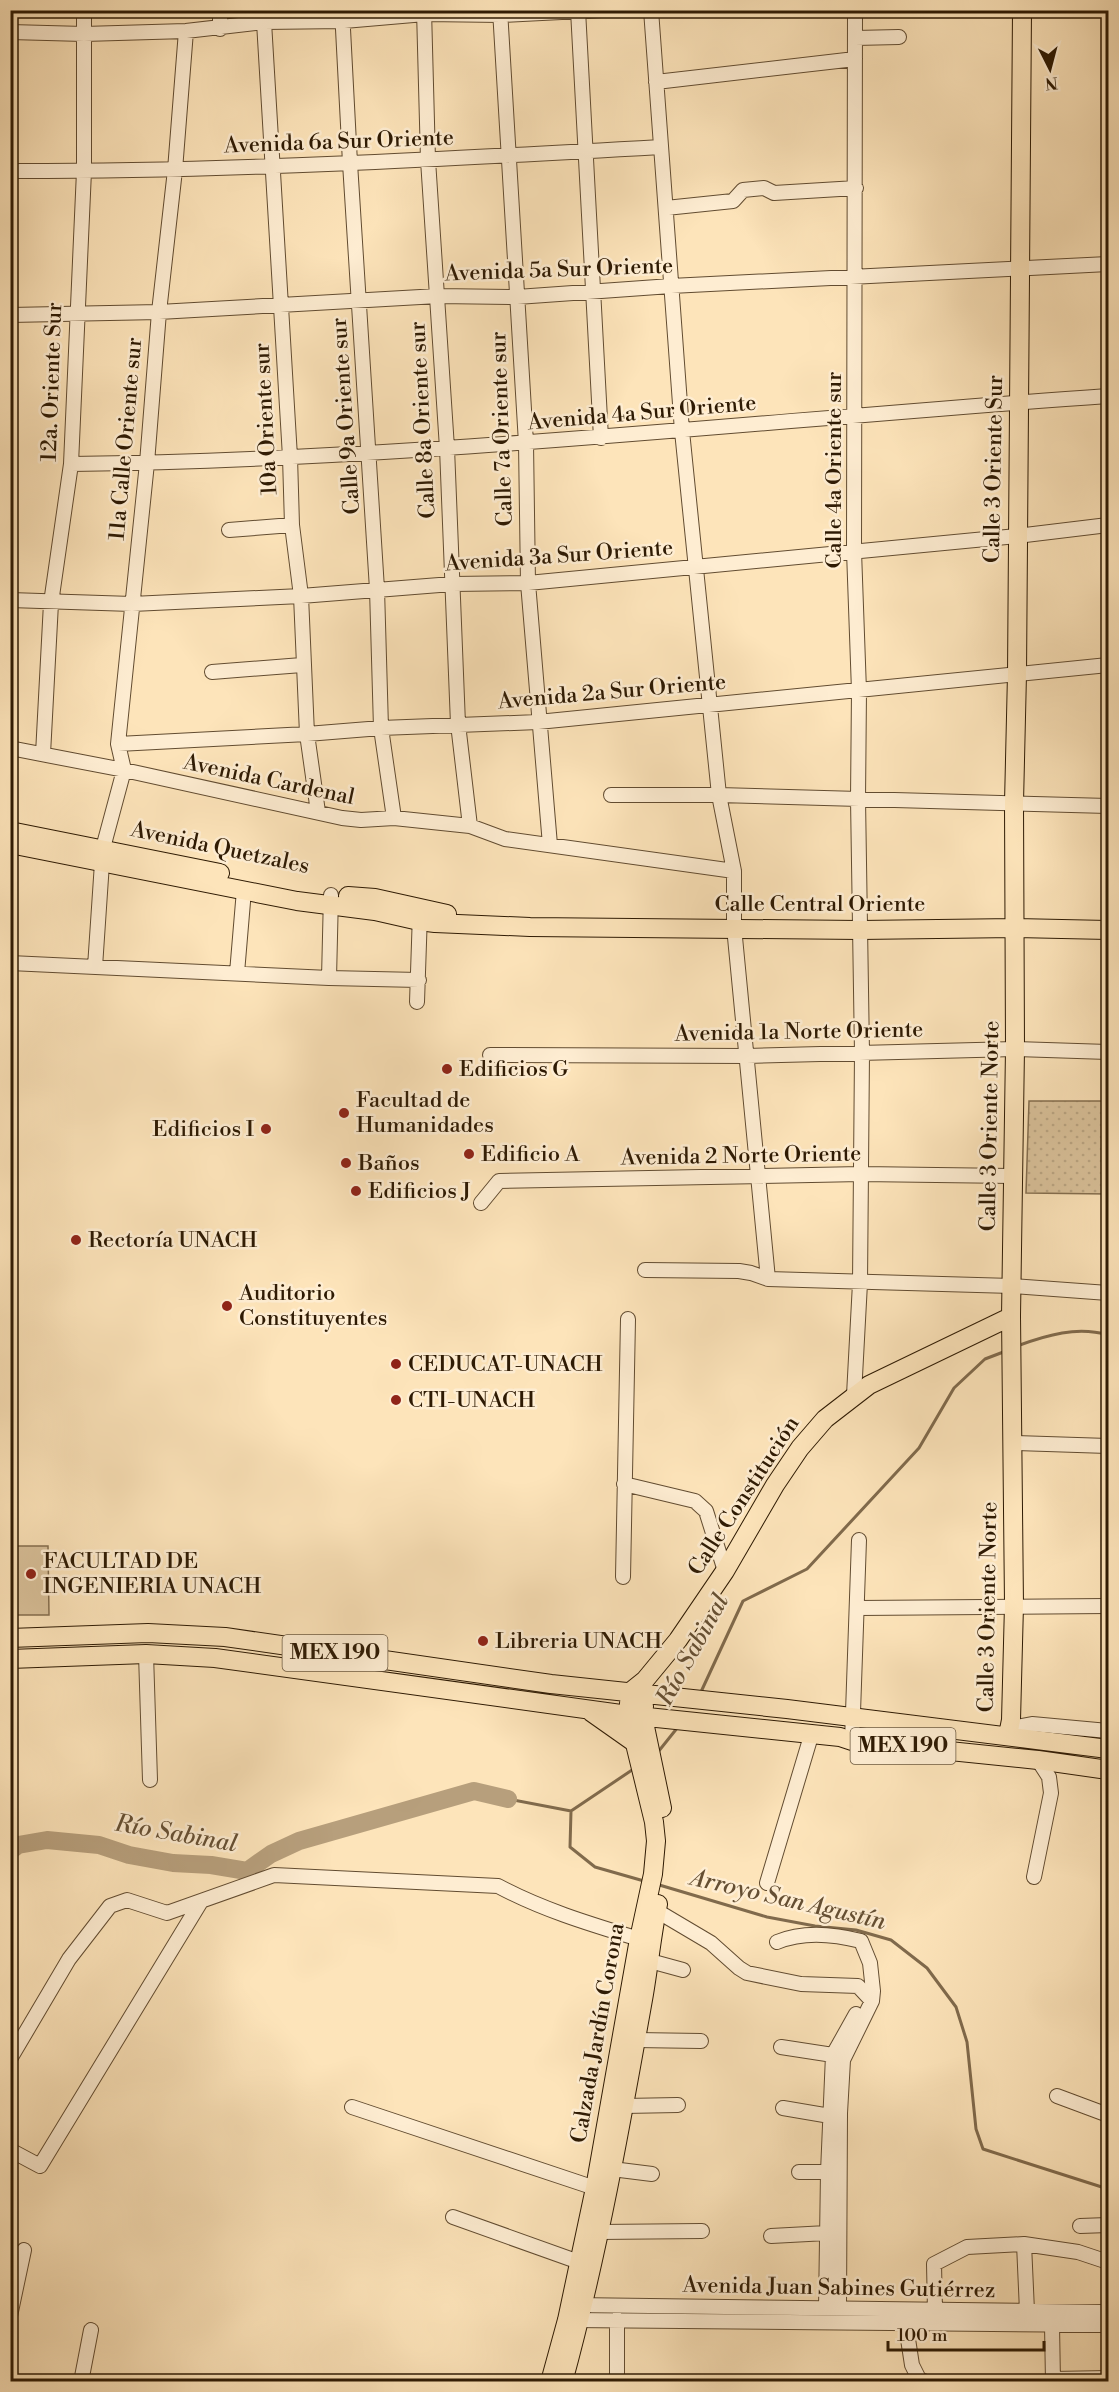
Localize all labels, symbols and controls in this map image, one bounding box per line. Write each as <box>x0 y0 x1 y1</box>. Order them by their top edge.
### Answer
north arrow <box>1020 39 1080 99</box>
text: N <box>1044 72 1059 94</box>
street label: Avenida 6a Sur Oriente <box>223 124 454 160</box>
street label: Avenida 5a Sur Oriente <box>443 253 674 288</box>
street label: 12a. Oriente Sur <box>36 302 68 462</box>
street label: Calle 9a Oriente sur <box>326 317 366 515</box>
street label: Calle 8a Oriente sur <box>404 321 442 519</box>
street label: Calle 7a Oriente sur <box>485 331 519 527</box>
street label: 11a Calle Oriente sur <box>104 336 148 542</box>
street label: 10a Oriente sur <box>249 342 283 496</box>
street label: Calle 4a Oriente sur <box>821 371 848 569</box>
street label: Calle 3 Oriente Sur <box>979 375 1009 563</box>
street label: Avenida 4a Sur Oriente <box>525 390 758 437</box>
street label: Avenida 3a Sur Oriente <box>443 535 674 578</box>
street label: Avenida 2a Sur Oriente <box>496 669 727 716</box>
street label: Avenida Cardenal <box>180 748 357 811</box>
street label: Avenida Quetzales <box>127 816 312 880</box>
street label: Calle Central Oriente <box>715 891 925 918</box>
street label: Avenida 1a Norte Oriente <box>673 1016 924 1048</box>
street label: Calle 3 Oriente Norte <box>975 1020 1005 1232</box>
place label: Edificios G <box>459 1056 569 1083</box>
marker: Edificios G <box>440 1062 454 1076</box>
place label: Facultad de Humanidades <box>356 1087 494 1139</box>
marker: Facultad de Humanidades <box>337 1106 351 1120</box>
place label: Edificios I <box>152 1116 255 1143</box>
marker: Edificios I <box>259 1122 273 1136</box>
street label: Avenida 2 Norte Oriente <box>620 1140 861 1172</box>
place label: Edificio A <box>481 1141 581 1168</box>
marker: Edificio A <box>462 1147 476 1161</box>
place label: Baños <box>357 1150 420 1177</box>
marker: Baños <box>339 1156 353 1170</box>
place label: Edificios J <box>368 1178 471 1205</box>
marker: Edificios J <box>349 1184 363 1198</box>
place label: Rectoría UNACH <box>88 1227 258 1254</box>
marker: Rectoría UNACH <box>69 1233 83 1247</box>
place label: Auditorio Constituyentes <box>238 1280 387 1332</box>
marker: Auditorio Constituyentes <box>220 1299 234 1313</box>
place label: CEDUCAT-UNACH <box>408 1351 603 1378</box>
marker: CEDUCAT-UNACH <box>389 1357 403 1371</box>
place label: CTI-UNACH <box>408 1387 535 1414</box>
marker: CTI-UNACH <box>389 1393 403 1407</box>
street label: Calle Constitución <box>682 1411 806 1581</box>
street label: Calle 3 Oriente Norte <box>973 1501 1003 1713</box>
place label: FACULTAD DE INGENIERIA UNACH <box>43 1548 262 1600</box>
marker: FACULTAD DE INGENIERIA UNACH <box>24 1567 38 1581</box>
water label: Río Sabinal <box>649 1589 736 1712</box>
place label: Libreria UNACH <box>495 1628 662 1655</box>
marker: Libreria UNACH <box>476 1634 490 1648</box>
road number: MEX 190 <box>282 1635 388 1671</box>
road number: MEX 190 <box>850 1728 956 1764</box>
water label: Río Sabinal <box>112 1808 240 1860</box>
water label: Arroyo San Agustín <box>685 1862 889 1937</box>
street label: Calzada Jardín Corona <box>565 1920 631 2145</box>
street label: Avenida Juan Sabines Gutiérrez <box>681 2272 996 2304</box>
scale bar <box>888 2314 1044 2352</box>
text: 100 m <box>897 2324 948 2347</box>

